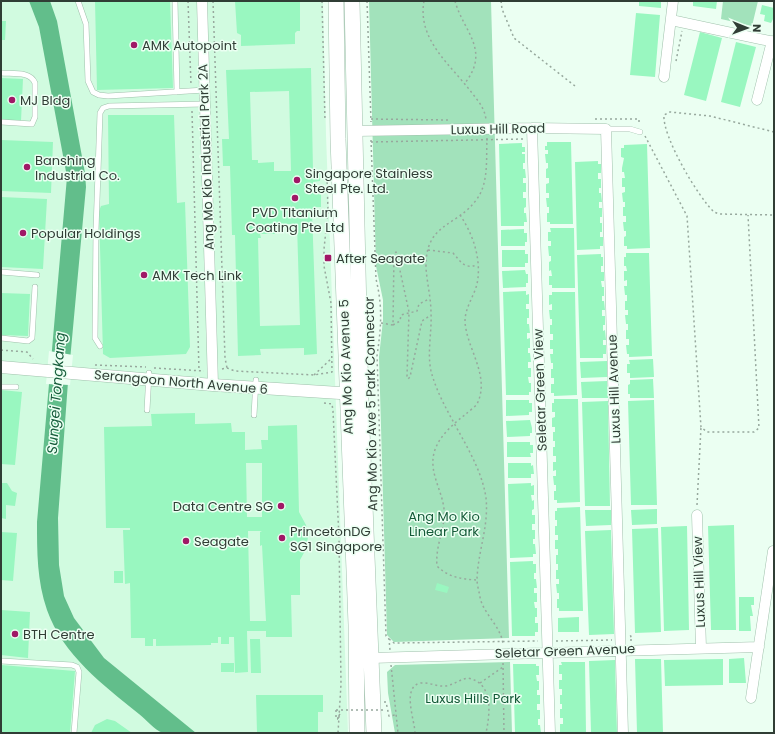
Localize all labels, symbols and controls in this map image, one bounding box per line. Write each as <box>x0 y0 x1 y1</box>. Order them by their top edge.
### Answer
north arrow <box>727 8 767 48</box>
text: N <box>749 24 765 32</box>
place label: AMK Autopoint <box>142 36 237 55</box>
marker: AMK Autopoint <box>129 40 139 50</box>
street label: Ang Mo Kio Industrial Park 2A <box>193 63 219 250</box>
place label: MJ Bldg <box>20 91 70 110</box>
marker: MJ Bldg <box>7 95 17 105</box>
street label: Luxus Hill Road <box>451 119 545 139</box>
place label: Banshing Industrial Co. <box>35 151 120 185</box>
marker: Banshing Industrial Co. <box>22 162 32 172</box>
place label: Singapore Stainless Steel Pte. Ltd. <box>305 164 433 198</box>
marker: Singapore Stainless Steel Pte. Ltd. <box>292 175 302 185</box>
marker: PVD TItanium Coating Pte Ltd <box>290 193 300 203</box>
place label: PVD TItanium Coating Pte Ltd <box>246 203 344 237</box>
place label: Popular Holdings <box>31 224 141 243</box>
marker: Popular Holdings <box>18 228 28 238</box>
place label: After Seagate <box>336 249 425 268</box>
marker: After Seagate <box>323 253 333 263</box>
place label: AMK Tech Link <box>152 266 242 285</box>
marker: AMK Tech Link <box>139 270 149 280</box>
street label: Ang Mo Kio Ave 5 Park Connector <box>360 296 382 511</box>
street label: Ang Mo Kio Avenue 5 <box>334 299 358 435</box>
street label: Seletar Green View <box>528 328 552 451</box>
water label: Sungei Tongkang <box>42 331 70 454</box>
street label: Luxus Hill Avenue <box>603 334 625 444</box>
street label: Serangoon North Avenue 6 <box>93 365 269 399</box>
place label: Data Centre SG <box>173 497 273 516</box>
marker: Data Centre SG <box>276 501 286 511</box>
park label: Ang Mo Kio Linear Park <box>408 507 480 541</box>
place label: PrincetonDG SG1 Singapore <box>290 522 382 556</box>
place label: Seagate <box>194 532 249 551</box>
marker: PrincetonDG SG1 Singapore <box>277 533 287 543</box>
marker: Seagate <box>181 536 191 546</box>
street label: Luxus Hill View <box>688 536 710 628</box>
place label: BTH Centre <box>23 625 95 644</box>
marker: BTH Centre <box>10 629 20 639</box>
street label: Seletar Green Avenue <box>494 639 636 663</box>
park label: Luxus Hills Park <box>425 689 521 708</box>

